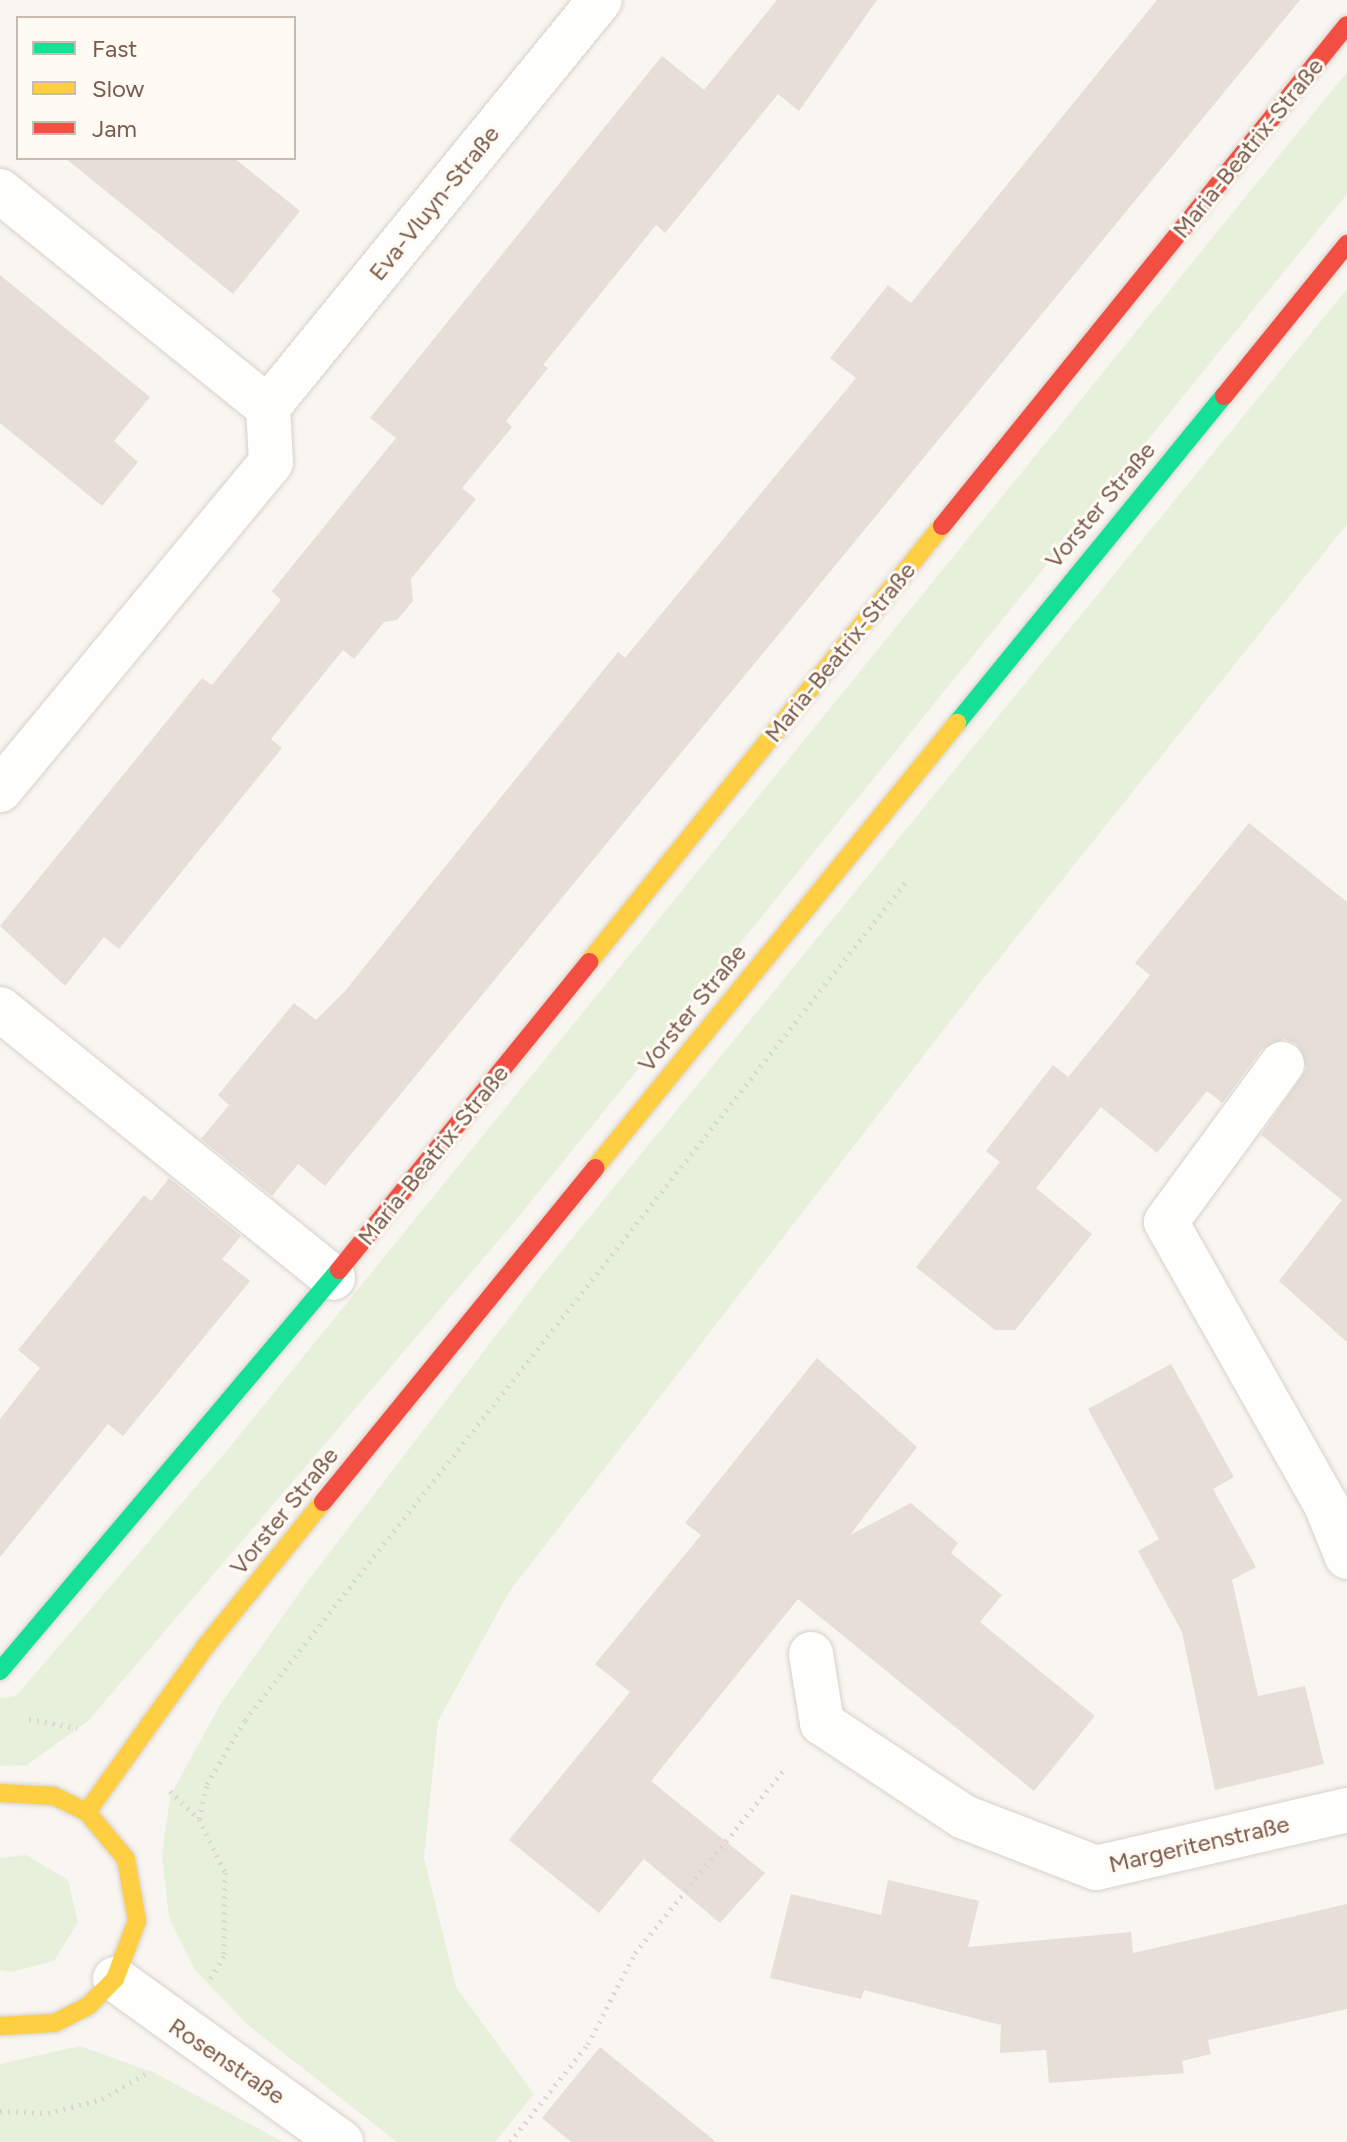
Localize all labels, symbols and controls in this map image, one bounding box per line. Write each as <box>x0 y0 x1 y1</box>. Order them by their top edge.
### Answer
legend <box>16 16 296 160</box>
text: Fast <box>92 34 137 63</box>
street label: Maria-Beatrix-Straße <box>1167 52 1329 244</box>
text: Slow <box>92 74 144 103</box>
text: Jam <box>92 114 137 143</box>
street label: Eva-Vluyn-Straße <box>363 120 505 286</box>
street label: Vorster Straße <box>1039 436 1161 574</box>
street label: Maria-Beatrix-Straße <box>759 556 921 748</box>
street label: Vorster Straße <box>632 938 752 1078</box>
street label: Maria-Beatrix-Straße <box>352 1059 514 1251</box>
street label: Vorster Straße <box>224 1441 344 1581</box>
street label: Margeritenstraße <box>1106 1809 1292 1879</box>
street label: Rosenstraße <box>163 2012 291 2110</box>

